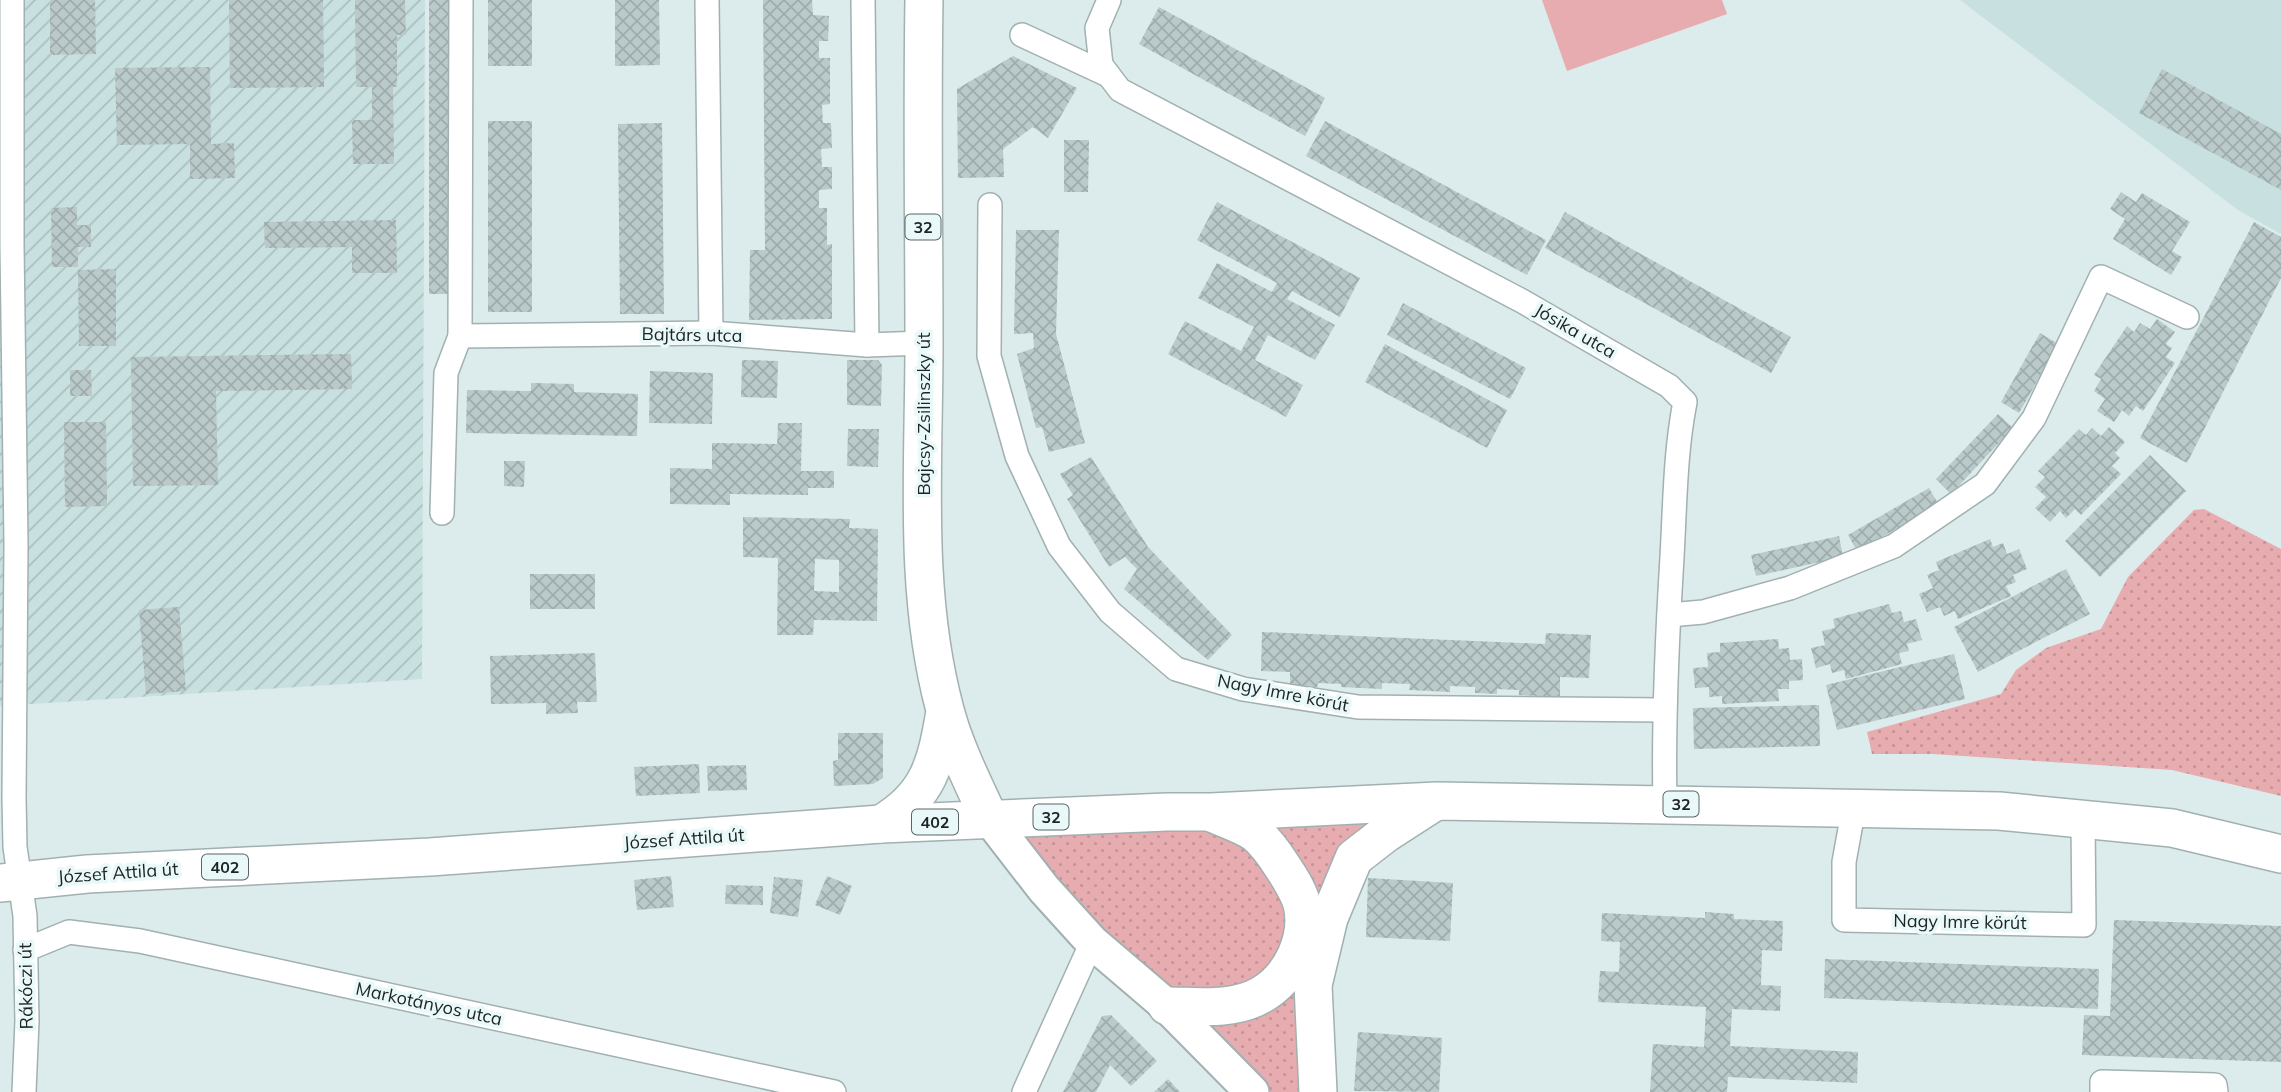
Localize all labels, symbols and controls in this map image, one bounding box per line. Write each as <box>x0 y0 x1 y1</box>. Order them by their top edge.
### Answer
road number: 32 <box>906 215 940 240</box>
street label: Jósika utca <box>1530 298 1620 363</box>
street label: Bajtárs utca <box>641 322 743 347</box>
street label: Bajcsy-Zsilinszky út <box>912 333 935 495</box>
street label: Nagy Imre körút <box>1215 669 1351 717</box>
road number: 32 <box>1664 792 1698 817</box>
road number: 32 <box>1034 804 1068 830</box>
road number: 402 <box>912 810 958 834</box>
street label: József Attila út <box>623 823 745 854</box>
road number: 402 <box>202 854 248 880</box>
street label: József Attila út <box>57 857 179 888</box>
street label: Nagy Imre körút <box>1893 909 2027 934</box>
street label: Rákóczi út <box>13 943 38 1029</box>
street label: Markotányos utca <box>354 977 504 1030</box>

